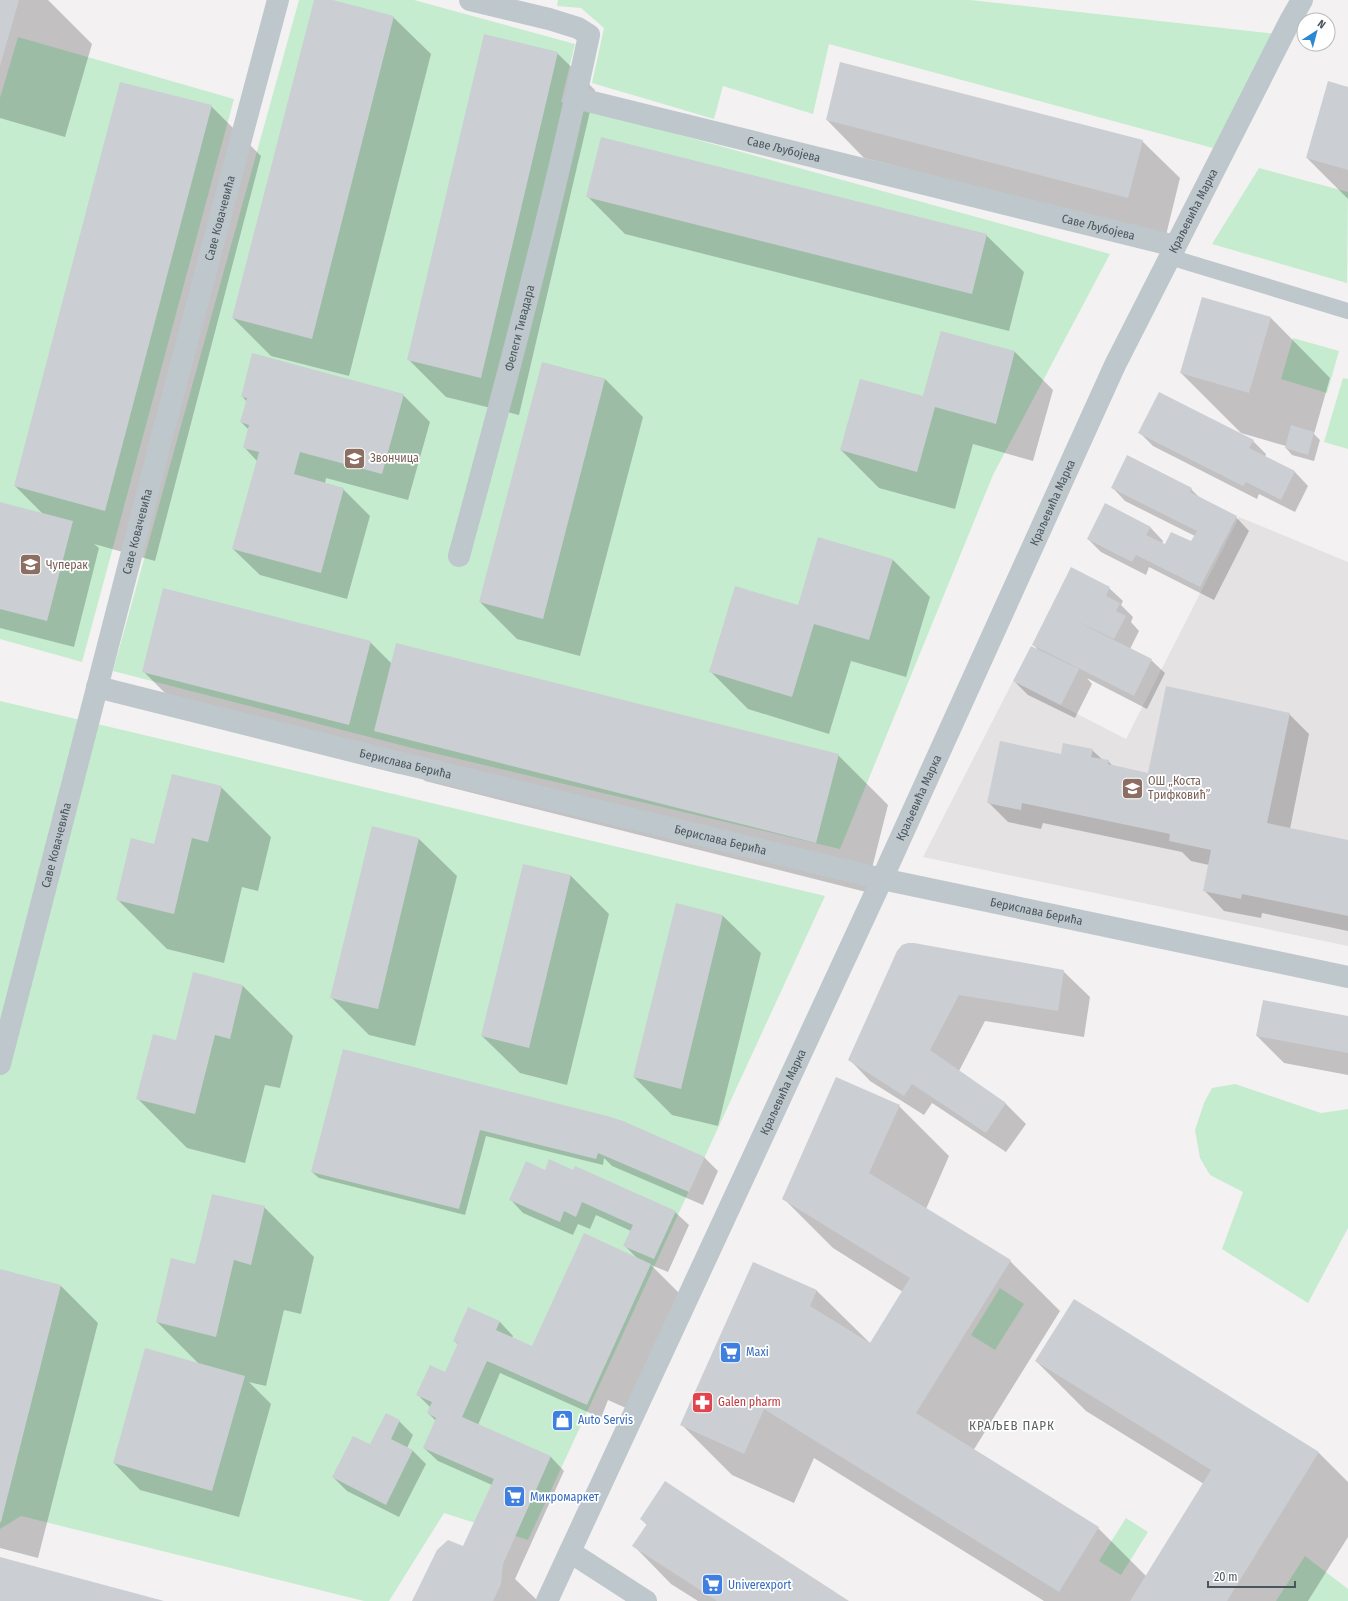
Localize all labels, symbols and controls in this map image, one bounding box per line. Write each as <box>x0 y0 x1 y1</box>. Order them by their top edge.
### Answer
north arrow <box>1296 12 1336 52</box>
text: N <box>1315 17 1328 32</box>
street label: Саве Љубојева <box>746 134 822 165</box>
street label: Краљевића Марка <box>1166 166 1221 256</box>
street label: Саве Ковачевића <box>202 174 238 262</box>
street label: Саве Љубојева <box>1060 211 1137 243</box>
street label: Фелеги Тивадара <box>502 283 537 372</box>
school or university icon: Звончица <box>342 445 368 471</box>
place label: Звончица <box>370 451 419 465</box>
street label: Краљевића Марка <box>1027 458 1078 548</box>
street label: Саве Ковачевића <box>120 487 155 576</box>
school or university icon: Чуперак <box>18 552 44 578</box>
place label: Чуперак <box>46 558 88 572</box>
street label: Берислава Берића <box>358 746 453 782</box>
street label: Краљевића Марка <box>893 753 944 843</box>
place label: ОШ „Коста Трифковић” <box>1148 774 1211 802</box>
school or university icon: ОШ „Коста Трифковић” <box>1119 775 1145 801</box>
street label: Саве Ковачевића <box>39 801 74 889</box>
street label: Берислава Берића <box>673 822 768 858</box>
street label: Берислава Берића <box>989 895 1084 928</box>
street label: Краљевића Марка <box>757 1047 809 1137</box>
supermarket icon: Maxi <box>717 1339 743 1365</box>
place label: Maxi <box>746 1345 769 1359</box>
pharmacy icon: Galen pharm <box>690 1389 716 1415</box>
place label: Galen pharm <box>718 1395 781 1409</box>
shop icon: Auto Servis <box>550 1407 576 1433</box>
place label: Auto Servis <box>578 1413 633 1427</box>
district label: КРАЉЕВ ПАРК <box>969 1418 1055 1433</box>
supermarket icon: Микромаркет <box>501 1484 527 1510</box>
place label: Микромаркет <box>530 1490 599 1504</box>
scale bar <box>1208 1563 1295 1589</box>
text: 20 m <box>1214 1570 1238 1584</box>
supermarket icon: Univerexport <box>700 1572 726 1598</box>
place label: Univerexport <box>728 1578 791 1592</box>

